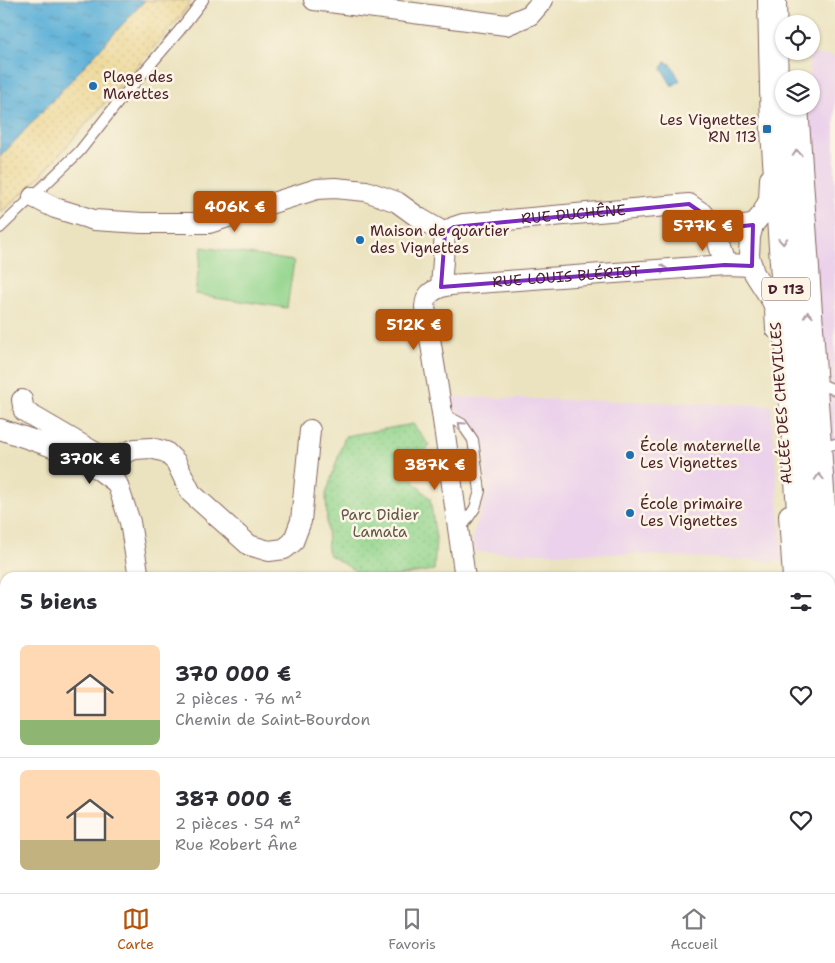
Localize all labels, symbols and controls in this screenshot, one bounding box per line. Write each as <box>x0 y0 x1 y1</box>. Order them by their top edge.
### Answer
map controls <box>775 15 820 115</box>
button: locate <box>775 15 820 60</box>
place label: Plage des Marettes <box>103 67 173 104</box>
button: layers <box>775 70 820 115</box>
marker: Plage des Marettes <box>87 80 99 92</box>
place label: Les Vignettes RN 113 <box>659 110 757 147</box>
marker: Les Vignettes RN 113 <box>761 123 773 135</box>
one-way arrow <box>792 148 803 156</box>
pin: 406K € <box>194 190 276 233</box>
text: 406K € <box>204 196 266 217</box>
street label: RUE DUCHÊNE <box>520 200 626 229</box>
pin: 577K € <box>662 210 744 252</box>
text: 577K € <box>673 215 733 236</box>
place label: Maison de quartier des Vignettes <box>370 221 510 258</box>
marker: Maison de quartier des Vignettes <box>354 234 366 246</box>
one-way arrow <box>777 237 788 245</box>
street label: RUE LOUIS BLÉRIOT <box>492 261 641 292</box>
one-way arrow <box>660 264 668 275</box>
road number: D 113 <box>762 278 810 300</box>
pin: 512K € <box>373 308 455 351</box>
one-way arrow <box>803 310 814 318</box>
text: 512K € <box>387 314 441 335</box>
street label: ALLÉE DES CHEVILLES <box>764 321 797 485</box>
one-way arrow <box>457 422 466 431</box>
place label: École maternelle Les Vignettes <box>640 435 761 473</box>
pin: 370K € <box>49 442 131 485</box>
text: 370K € <box>60 448 120 469</box>
pin: 387K € <box>394 448 476 491</box>
marker: École maternelle Les Vignettes <box>624 449 636 461</box>
text: 387K € <box>405 454 465 475</box>
one-way arrow <box>813 473 824 481</box>
place label: École primaire Les Vignettes <box>640 493 743 531</box>
park label: Parc Didier Lamata <box>341 505 419 542</box>
marker: École primaire Les Vignettes <box>624 507 636 519</box>
text: 5 biens <box>20 588 97 616</box>
icon: filters <box>787 588 815 616</box>
text: 370 000 € <box>175 660 291 688</box>
icon: home <box>60 665 120 725</box>
icon: heart <box>787 681 815 709</box>
text: 2 pièces · 76 m² <box>175 688 302 709</box>
text: Chemin de Saint-Bourdon <box>175 709 370 730</box>
text: 387 000 € <box>175 785 292 813</box>
icon: home <box>60 790 120 850</box>
icon: heart <box>787 806 815 834</box>
text: 2 pièces · 54 m² <box>175 813 301 834</box>
text: Rue Robert Âne <box>175 834 297 855</box>
tab: Carte <box>117 905 154 953</box>
tab: Favoris <box>388 905 436 953</box>
tab: Accueil <box>670 905 718 953</box>

